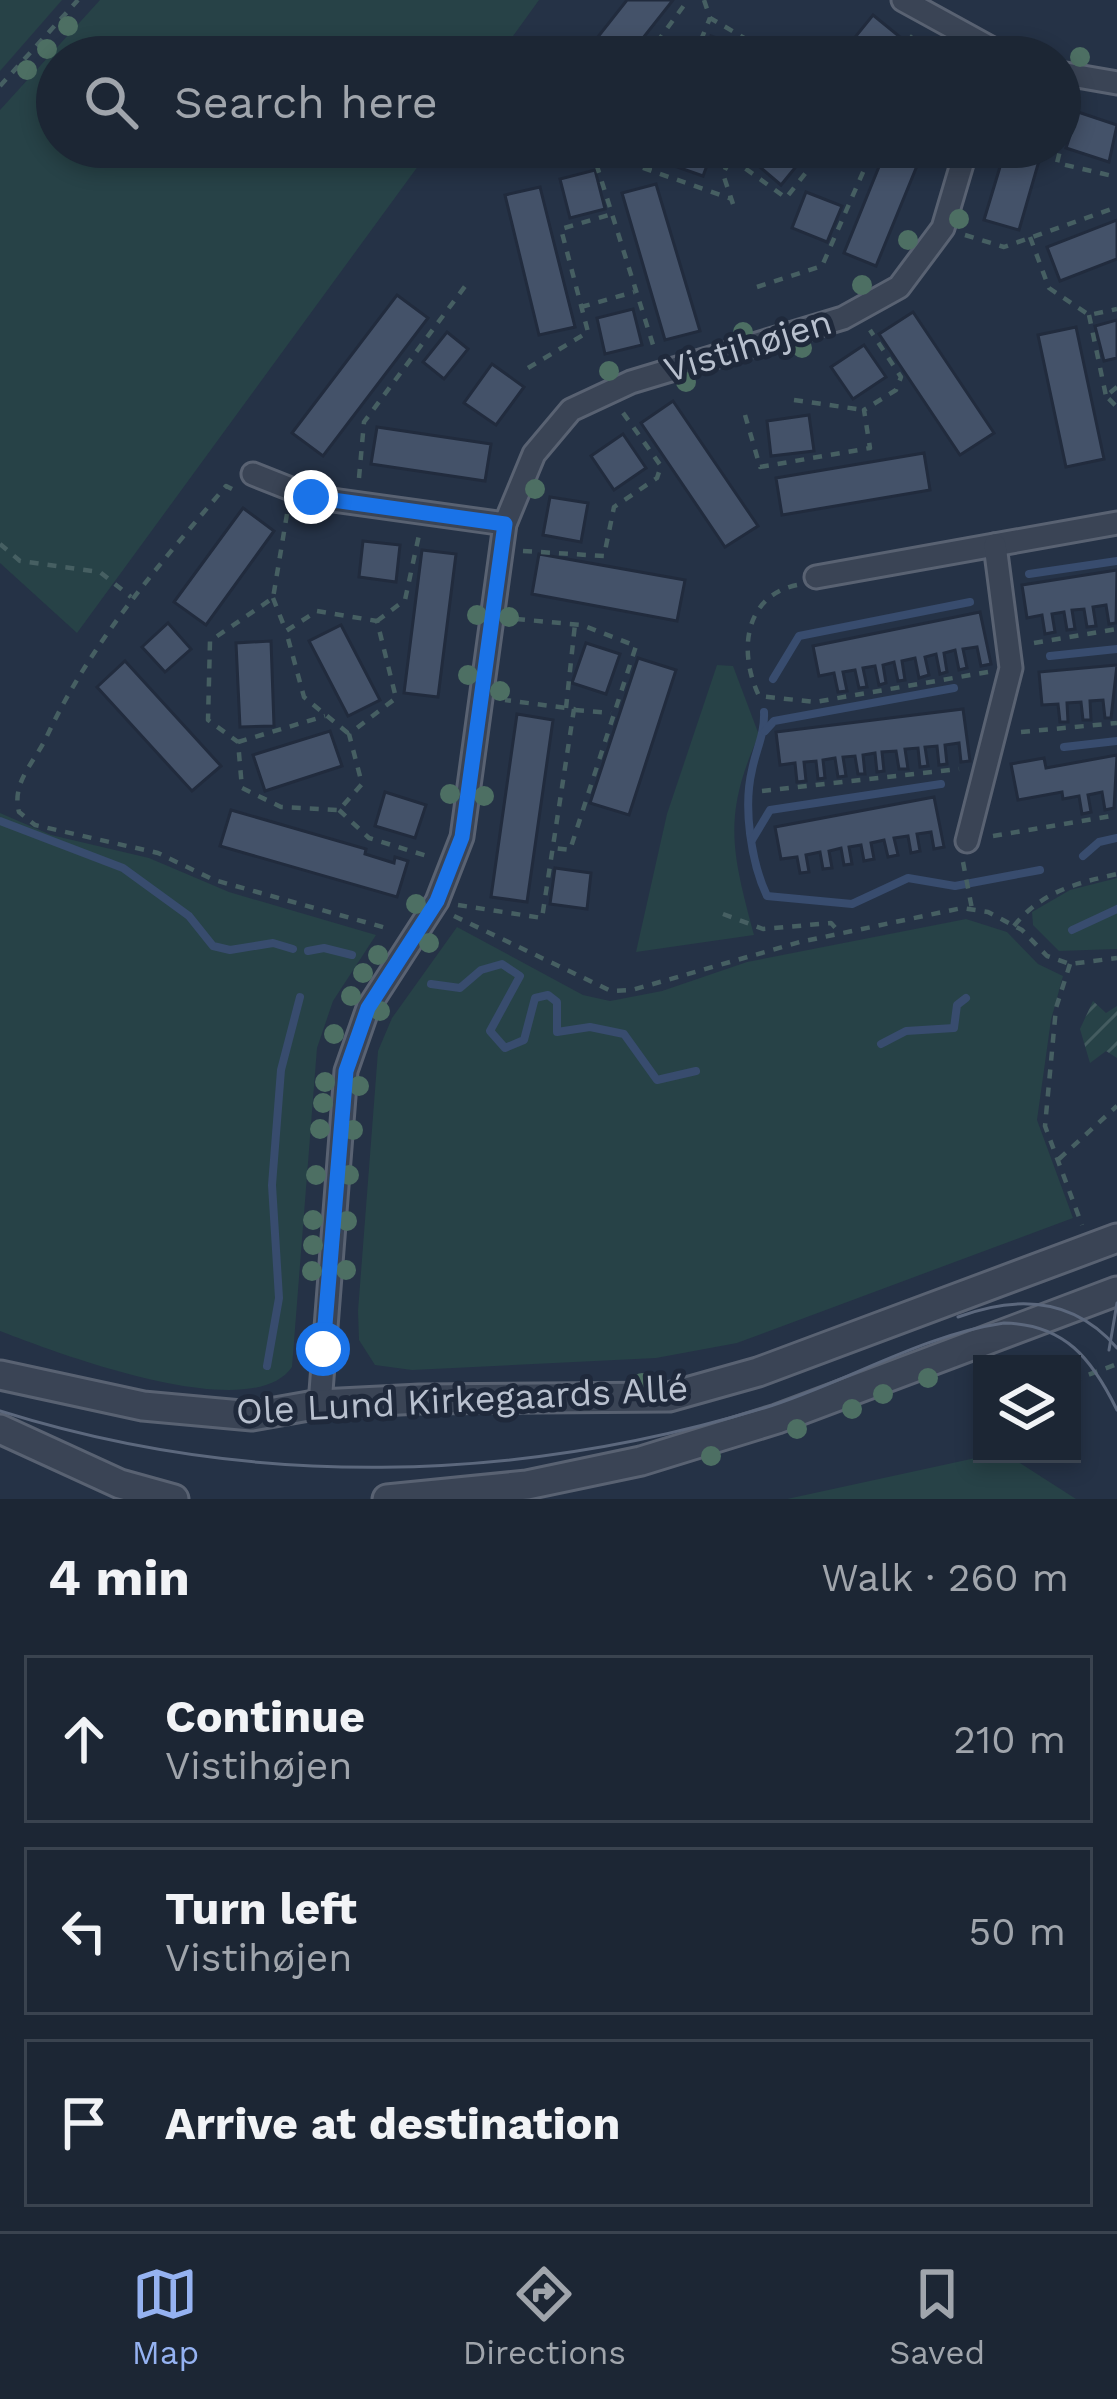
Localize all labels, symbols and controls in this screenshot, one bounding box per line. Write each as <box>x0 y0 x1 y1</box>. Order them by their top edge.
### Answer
search box <box>36 36 1081 168</box>
icon: search <box>78 69 144 135</box>
text: Search here <box>174 76 438 129</box>
street label: Vistihøjen <box>659 301 837 391</box>
route end <box>284 470 338 524</box>
route start <box>296 1322 350 1376</box>
map controls <box>973 1355 1081 1463</box>
button: layers <box>973 1355 1081 1463</box>
street label: Ole Lund Kirkegaards Allé <box>235 1367 689 1433</box>
text: 4 min <box>48 1548 190 1607</box>
text: Walk · 260 m <box>821 1555 1069 1600</box>
text: Continue <box>165 1690 365 1743</box>
icon: ahead <box>51 1706 117 1772</box>
text: 210 m <box>953 1717 1066 1762</box>
text: Vistihøjen <box>165 1743 352 1788</box>
text: Turn left <box>165 1882 357 1935</box>
icon: left <box>51 1898 117 1964</box>
text: 50 m <box>969 1909 1066 1954</box>
text: Vistihøjen <box>165 1935 352 1980</box>
icon: arrive <box>51 2090 117 2156</box>
text: Arrive at destination <box>165 2097 620 2150</box>
tab: Map <box>132 2261 199 2372</box>
tab: Directions <box>463 2261 626 2372</box>
tab: Saved <box>889 2261 985 2372</box>

